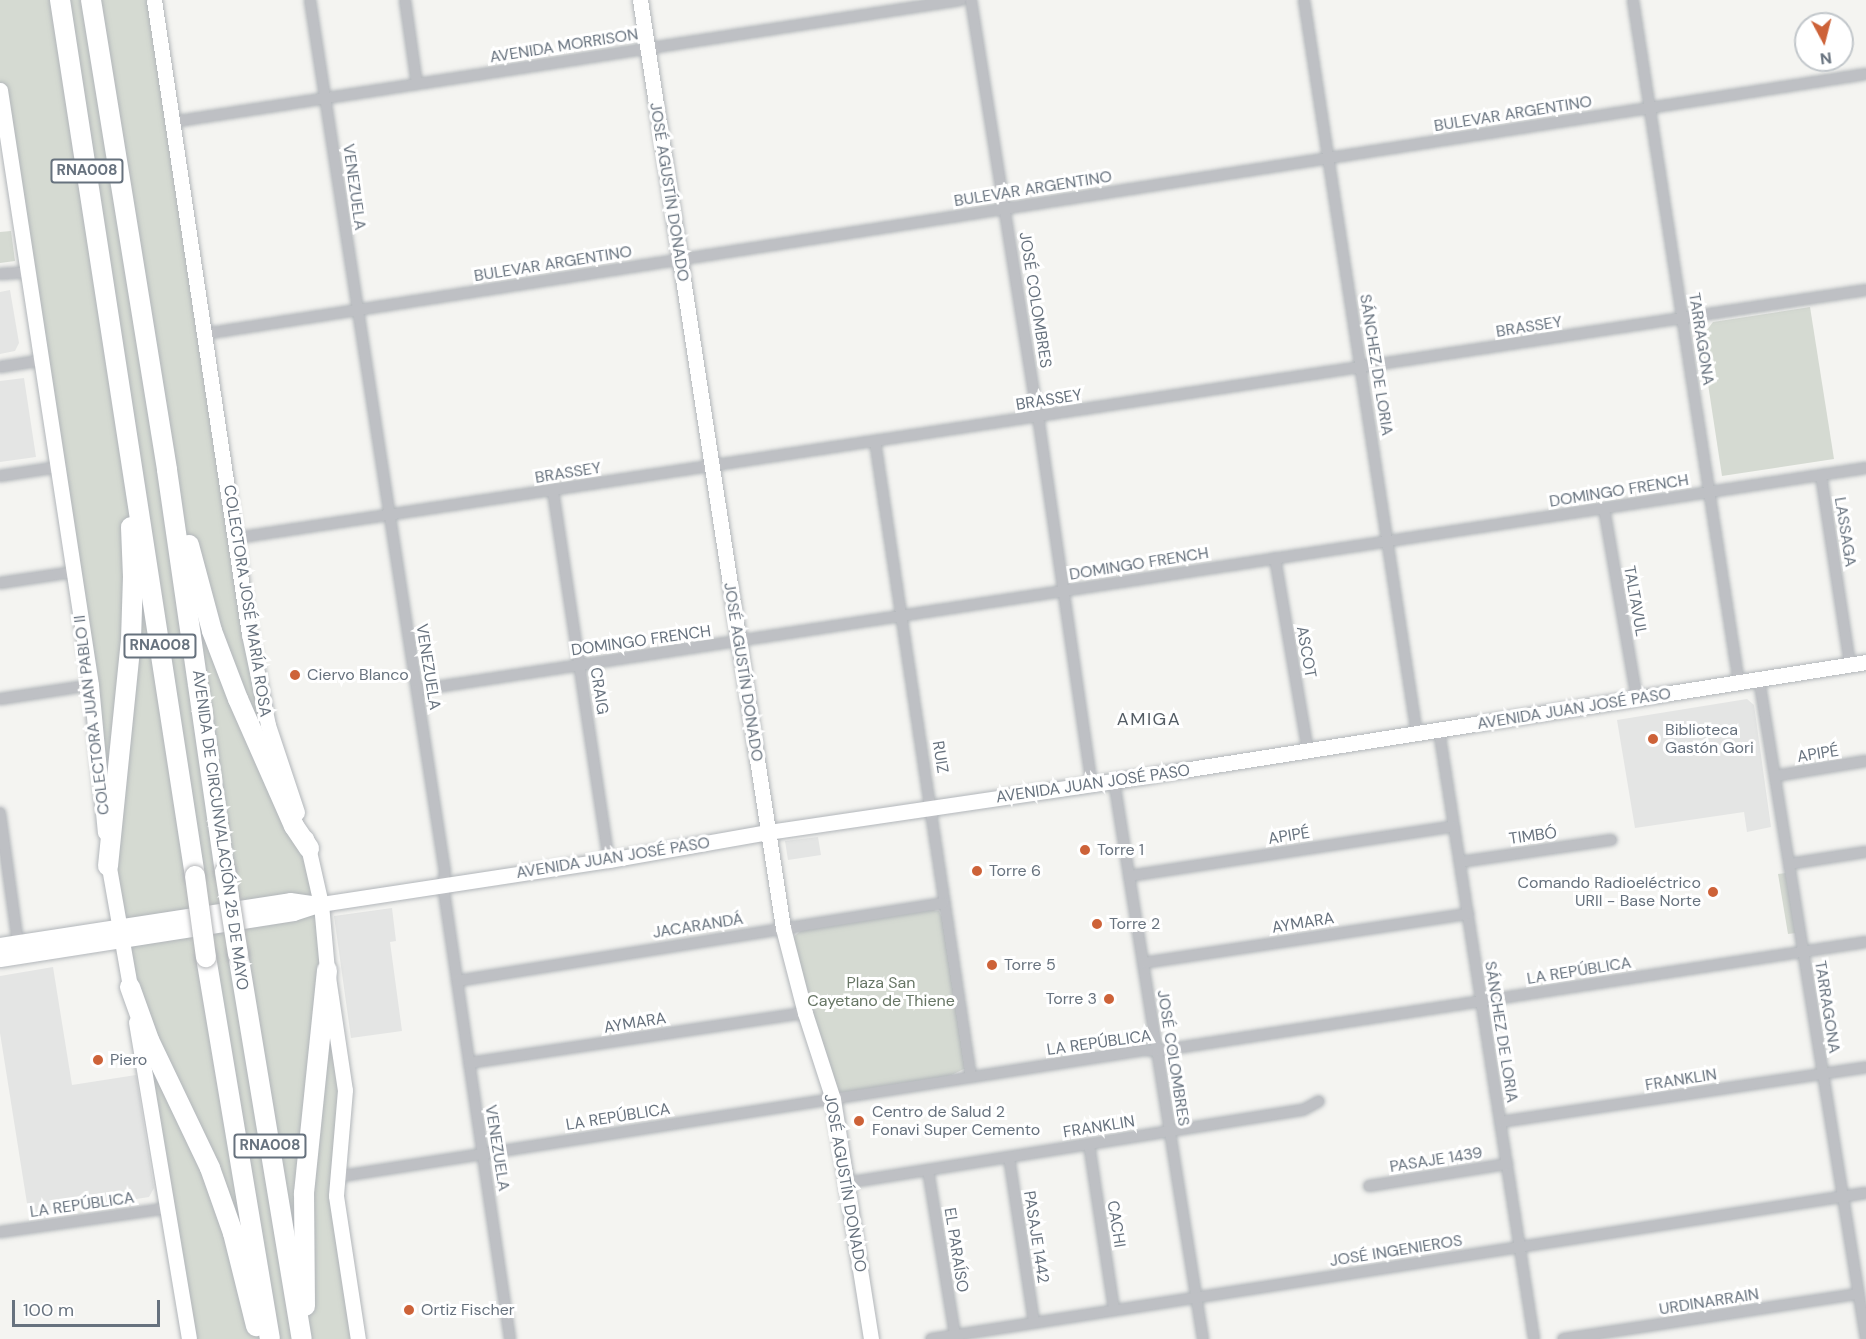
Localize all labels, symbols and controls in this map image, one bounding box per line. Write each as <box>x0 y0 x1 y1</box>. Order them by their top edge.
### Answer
north arrow <box>1794 12 1854 72</box>
street label: AVENIDA MORRISON <box>488 25 640 67</box>
text: N <box>1819 47 1833 70</box>
street label: BULEVAR ARGENTINO <box>1433 92 1593 136</box>
street label: JOSÉ AGUSTÍN DONADO <box>645 101 693 283</box>
street label: VENEZUELA <box>338 143 370 231</box>
road number: RNA008 <box>50 159 124 183</box>
street label: BULEVAR ARGENTINO <box>953 167 1113 211</box>
street label: JOSÉ COLOMBRES <box>1015 231 1055 369</box>
street label: BULEVAR ARGENTINO <box>473 242 633 286</box>
street label: TARRAGONA <box>1684 291 1718 387</box>
street label: SÁNCHEZ DE LORIA <box>1355 293 1397 437</box>
street label: BRASSEY <box>1495 312 1563 342</box>
street label: BRASSEY <box>1015 385 1083 415</box>
street label: BRASSEY <box>534 458 602 488</box>
street label: DOMINGO FRENCH <box>1548 470 1690 512</box>
street label: COLECTORA JOSÉ MARÍA ROSA <box>219 484 275 718</box>
street label: LASSAGA <box>1830 496 1860 568</box>
street label: DOMINGO FRENCH <box>1068 543 1210 585</box>
street label: TALTAVUL <box>1619 564 1651 638</box>
street label: JOSÉ AGUSTÍN DONADO <box>719 581 767 763</box>
street label: COLECTORA JUAN PABLO II <box>70 614 114 816</box>
street label: VENEZUELA <box>412 622 444 712</box>
street label: DOMINGO FRENCH <box>570 622 712 660</box>
street label: ASCOT <box>1292 625 1320 679</box>
road number: RNA008 <box>122 634 198 658</box>
place label: Ciervo Blanco <box>307 665 409 685</box>
street label: CRAIG <box>586 666 612 716</box>
marker: Ciervo Blanco <box>288 668 302 682</box>
street label: AVENIDA DE CIRCUNVALACIÓN 25 DE MAYO <box>188 669 252 991</box>
street label: AVENIDA JUAN JOSÉ PASO <box>1476 684 1672 734</box>
district label: AMIGA <box>1117 708 1181 730</box>
place label: Biblioteca Gastón Gori <box>1665 720 1754 758</box>
marker: Biblioteca Gastón Gori <box>1646 732 1660 746</box>
street label: RUIZ <box>928 740 952 774</box>
street label: APIPÉ <box>1796 741 1840 767</box>
street label: AVENIDA JUAN JOSÉ PASO <box>995 761 1191 807</box>
street label: APIPÉ <box>1267 823 1311 849</box>
street label: TIMBÓ <box>1508 823 1558 849</box>
street label: AVENIDA JUAN JOSÉ PASO <box>515 833 711 883</box>
place label: Torre 1 <box>1097 840 1144 860</box>
marker: Torre 1 <box>1078 843 1092 857</box>
place label: Torre 6 <box>989 861 1041 881</box>
marker: Torre 6 <box>970 864 984 878</box>
place label: Comando Radioeléctrico URII - Base Norte <box>1517 873 1701 911</box>
marker: Comando Radioeléctrico URII - Base Norte <box>1706 885 1720 899</box>
street label: JACARANDÁ <box>651 909 745 943</box>
street label: AYMARA <box>1270 909 1336 937</box>
place label: Torre 2 <box>1109 914 1160 934</box>
marker: Torre 2 <box>1090 917 1104 931</box>
street label: LA REPÚBLICA <box>1526 953 1632 989</box>
place label: Torre 5 <box>1004 955 1056 975</box>
marker: Torre 5 <box>985 958 999 972</box>
street label: TARRAGONA <box>1810 959 1844 1055</box>
street label: SÁNCHEZ DE LORIA <box>1480 960 1522 1104</box>
park label: Plaza San Cayetano de Thiene <box>807 973 955 1011</box>
place label: Torre 3 <box>1046 989 1097 1009</box>
street label: JOSÉ COLOMBRES <box>1153 989 1193 1127</box>
marker: Torre 3 <box>1102 992 1116 1006</box>
street label: AYMARA <box>602 1009 668 1037</box>
street label: LA REPÚBLICA <box>1046 1026 1152 1060</box>
place label: Piero <box>110 1050 147 1070</box>
marker: Piero <box>91 1053 105 1067</box>
street label: FRANKLIN <box>1644 1065 1718 1095</box>
street label: JOSÉ AGUSTÍN DONADO <box>820 1092 870 1274</box>
street label: LA REPÚBLICA <box>565 1099 671 1135</box>
place label: Centro de Salud 2 Fonavi Super Cemento <box>872 1102 1040 1140</box>
street label: VENEZUELA <box>481 1103 513 1193</box>
marker: Centro de Salud 2 Fonavi Super Cemento <box>850 1112 868 1130</box>
street label: FRANKLIN <box>1062 1112 1136 1142</box>
road number: RNA008 <box>232 1134 308 1158</box>
street label: PASAJE 1439 <box>1388 1143 1484 1177</box>
street label: LA REPÚBLICA <box>29 1188 135 1222</box>
street label: PASAJE 1442 <box>1019 1189 1053 1285</box>
street label: CACHI <box>1103 1199 1129 1249</box>
street label: EL PARAÍSO <box>940 1206 972 1294</box>
street label: JOSÉ INGENIEROS <box>1328 1231 1464 1271</box>
street label: URDINARRAIN <box>1658 1285 1760 1319</box>
scale bar <box>15 1288 164 1326</box>
text: 100 m <box>23 1298 74 1322</box>
place label: Ortiz Fischer <box>421 1300 515 1320</box>
marker: Ortiz Fischer <box>402 1303 416 1317</box>

